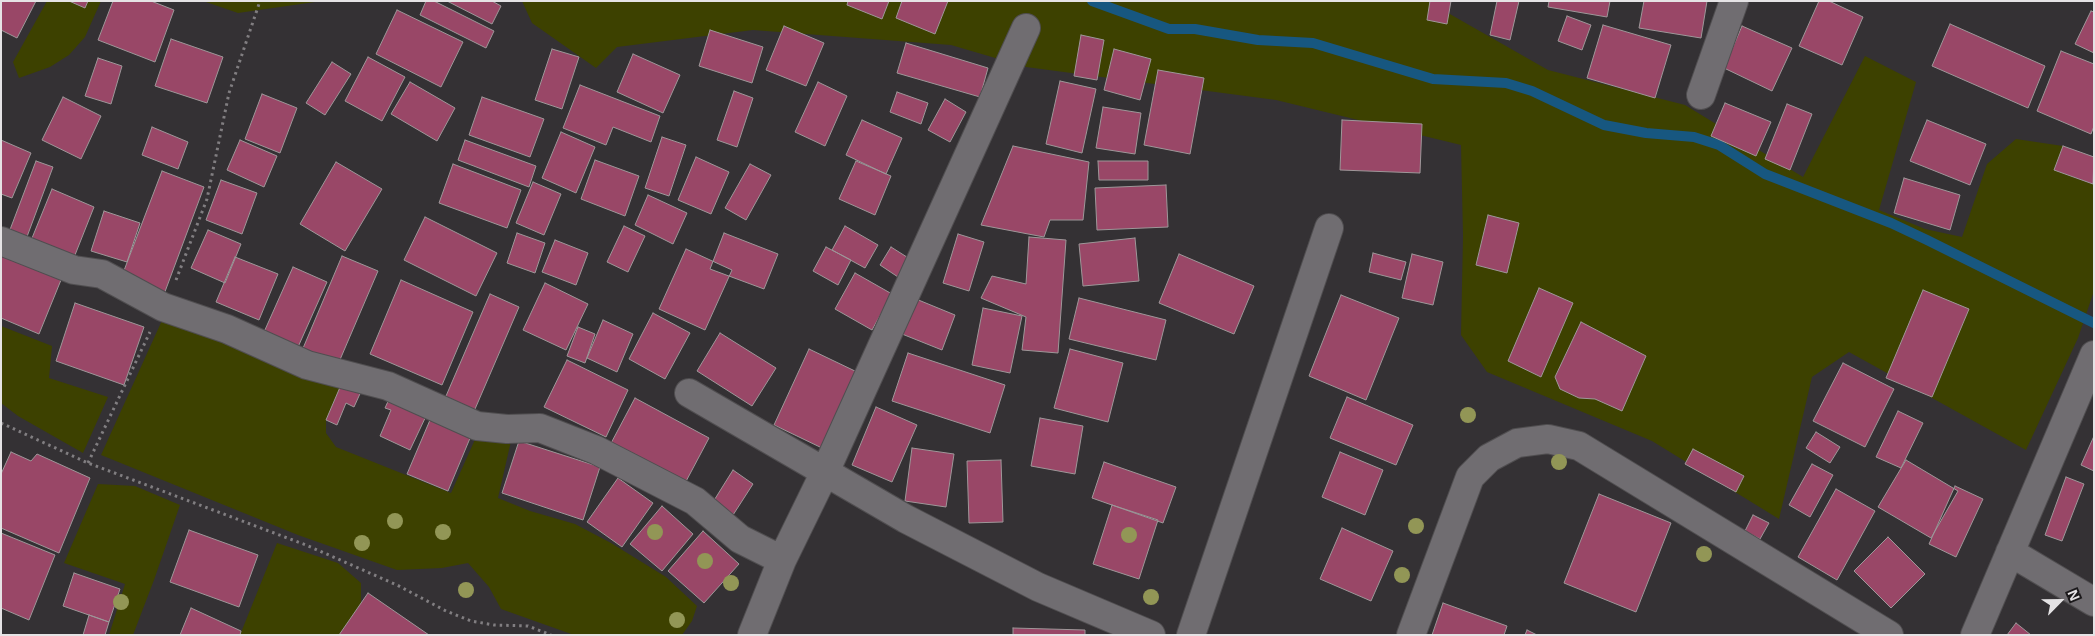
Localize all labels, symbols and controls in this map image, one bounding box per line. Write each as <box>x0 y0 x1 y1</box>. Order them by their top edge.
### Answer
north arrow <box>2035 576 2085 626</box>
text: N <box>2064 587 2083 603</box>

